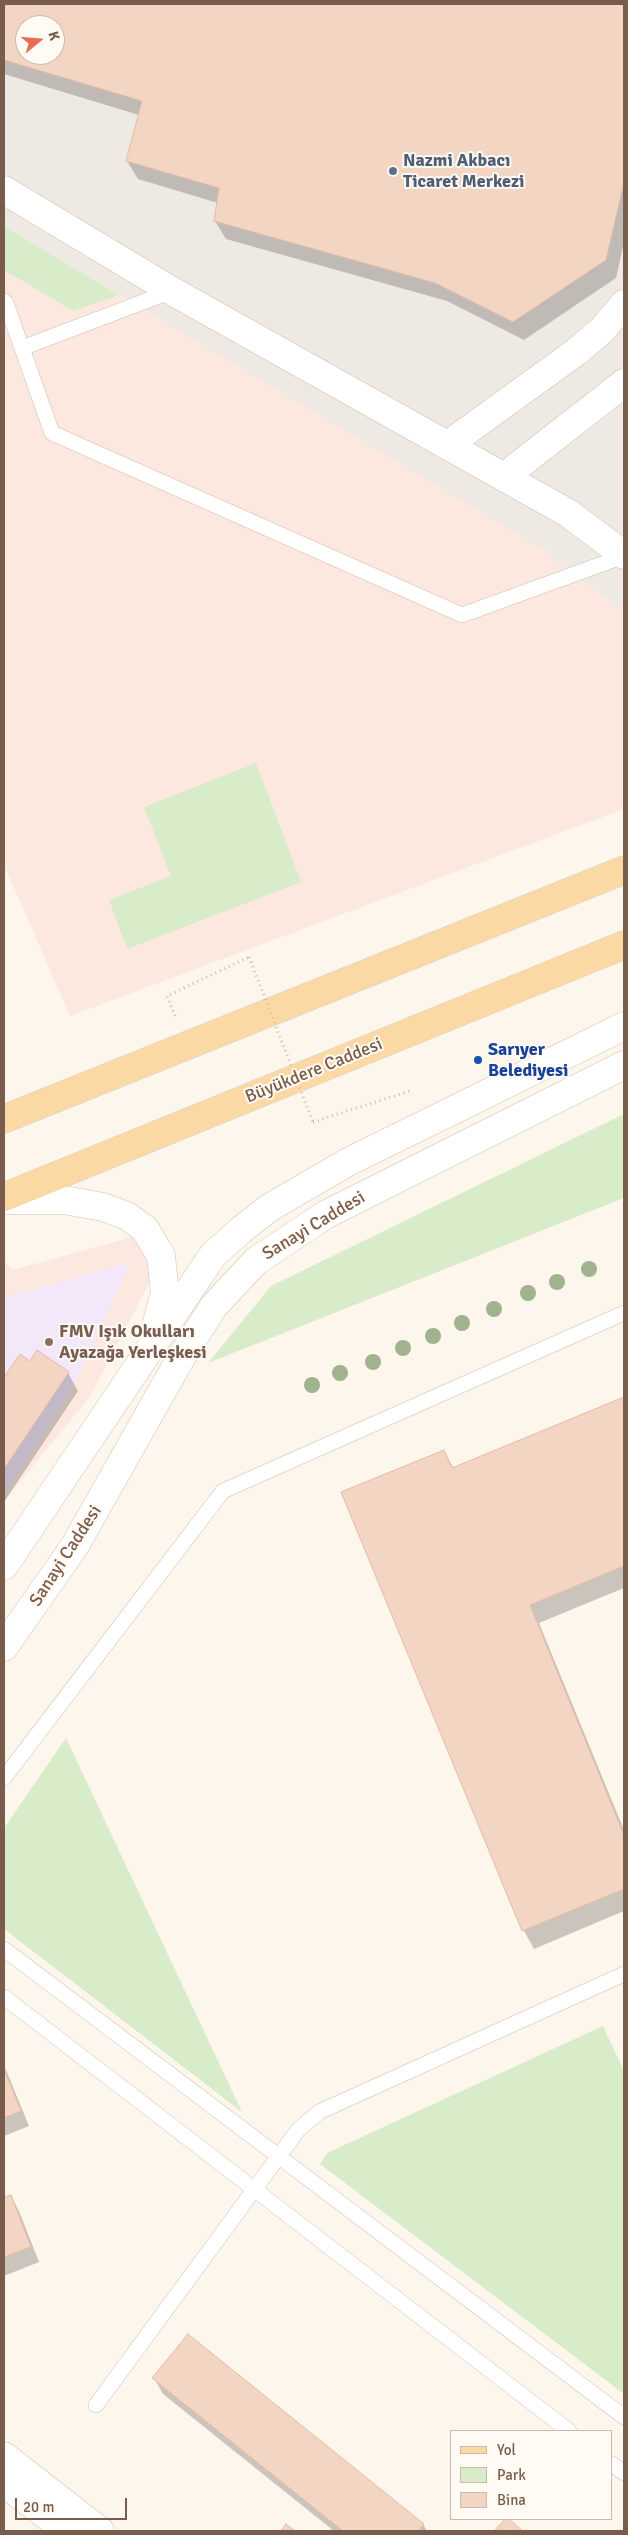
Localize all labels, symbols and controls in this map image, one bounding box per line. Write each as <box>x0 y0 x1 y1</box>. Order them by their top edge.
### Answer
north arrow <box>15 15 65 65</box>
text: K <box>44 29 63 42</box>
place label: Nazmi Akbacı Ticaret Merkezi <box>403 150 524 192</box>
marker: Nazmi Akbacı Ticaret Merkezi <box>387 165 399 177</box>
street label: Büyükdere Caddesi <box>242 1034 386 1108</box>
place label: Sarıyer Belediyesi <box>488 1039 568 1082</box>
marker: Sarıyer Belediyesi <box>472 1054 484 1066</box>
street label: Sanayi Caddesi <box>259 1187 369 1265</box>
place label: FMV Işık Okulları Ayazağa Yerleşkesi <box>59 1321 207 1364</box>
marker: FMV Işık Okulları Ayazağa Yerleşkesi <box>43 1336 55 1348</box>
street label: Sanayi Caddesi <box>25 1502 107 1610</box>
legend <box>450 2430 613 2520</box>
text: Yol <box>497 2441 516 2459</box>
text: Park <box>497 2466 526 2484</box>
scale bar <box>18 2488 130 2520</box>
text: Bina <box>497 2491 526 2509</box>
text: 20 m <box>23 2498 54 2516</box>

